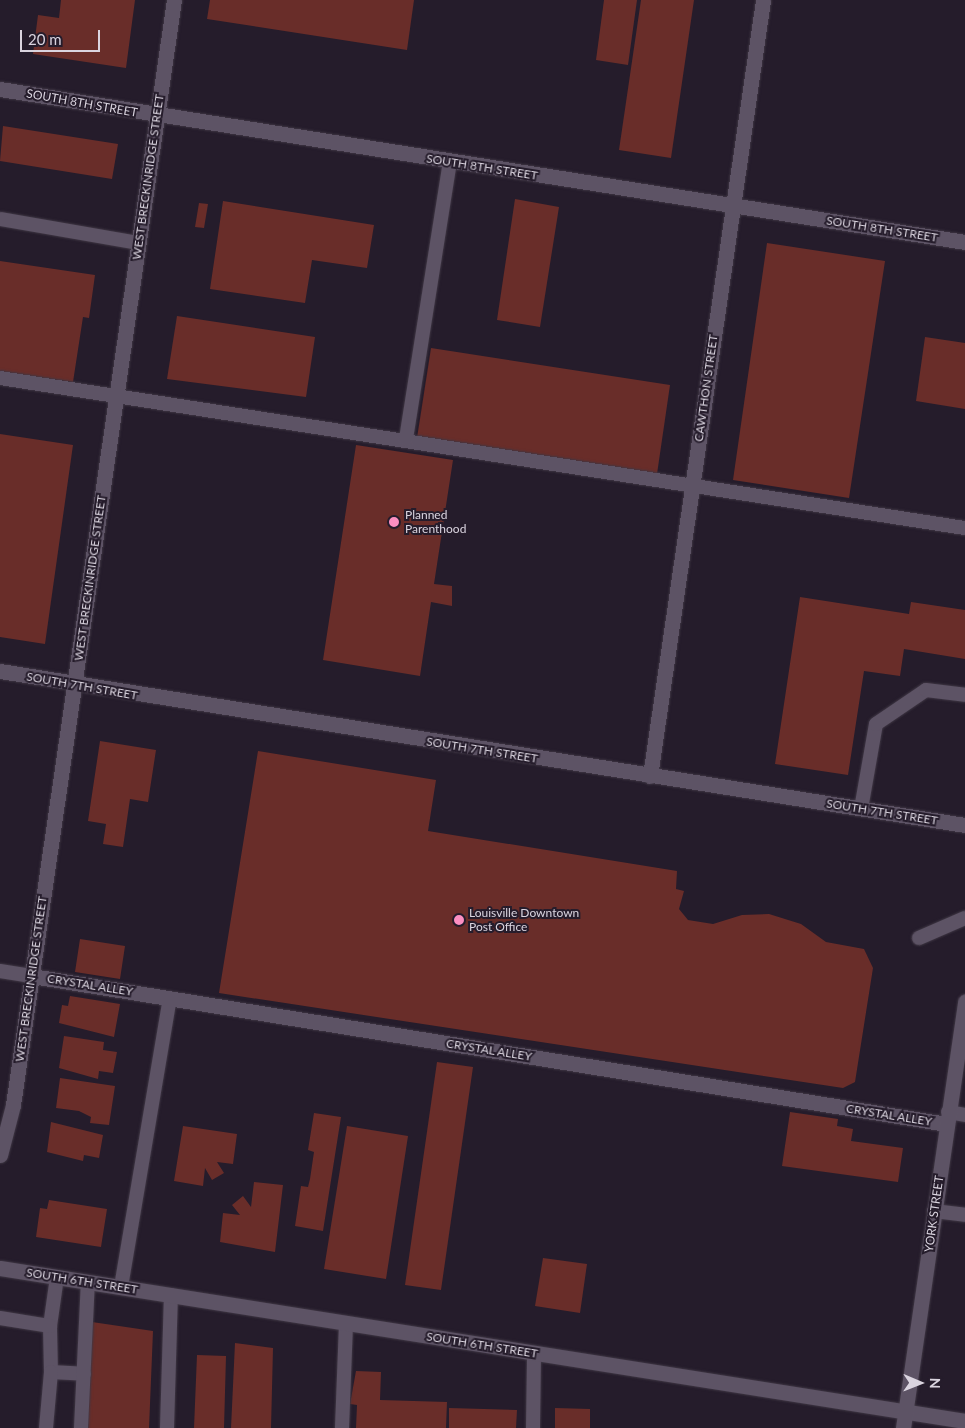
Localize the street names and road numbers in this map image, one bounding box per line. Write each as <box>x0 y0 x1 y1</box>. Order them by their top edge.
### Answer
street label: SOUTH 8TH STREET <box>25 86 139 120</box>
street label: WEST BRECKINRIDGE STREET <box>129 93 167 261</box>
street label: SOUTH 8TH STREET <box>425 151 539 183</box>
street label: SOUTH 8TH STREET <box>825 213 939 245</box>
street label: CAWTHON STREET <box>691 333 721 443</box>
street label: WEST BRECKINRIDGE STREET <box>71 494 109 662</box>
street label: SOUTH 7TH STREET <box>25 669 139 703</box>
street label: SOUTH 7TH STREET <box>425 734 539 766</box>
street label: SOUTH 7TH STREET <box>825 796 939 828</box>
street label: WEST BRECKINRIDGE STREET <box>12 895 50 1063</box>
street label: CRYSTAL ALLEY <box>46 971 134 999</box>
street label: CRYSTAL ALLEY <box>445 1036 533 1064</box>
street label: CRYSTAL ALLEY <box>845 1101 933 1129</box>
street label: YORK STREET <box>921 1175 947 1253</box>
street label: SOUTH 6TH STREET <box>25 1265 139 1297</box>
street label: SOUTH 6TH STREET <box>425 1329 539 1361</box>

